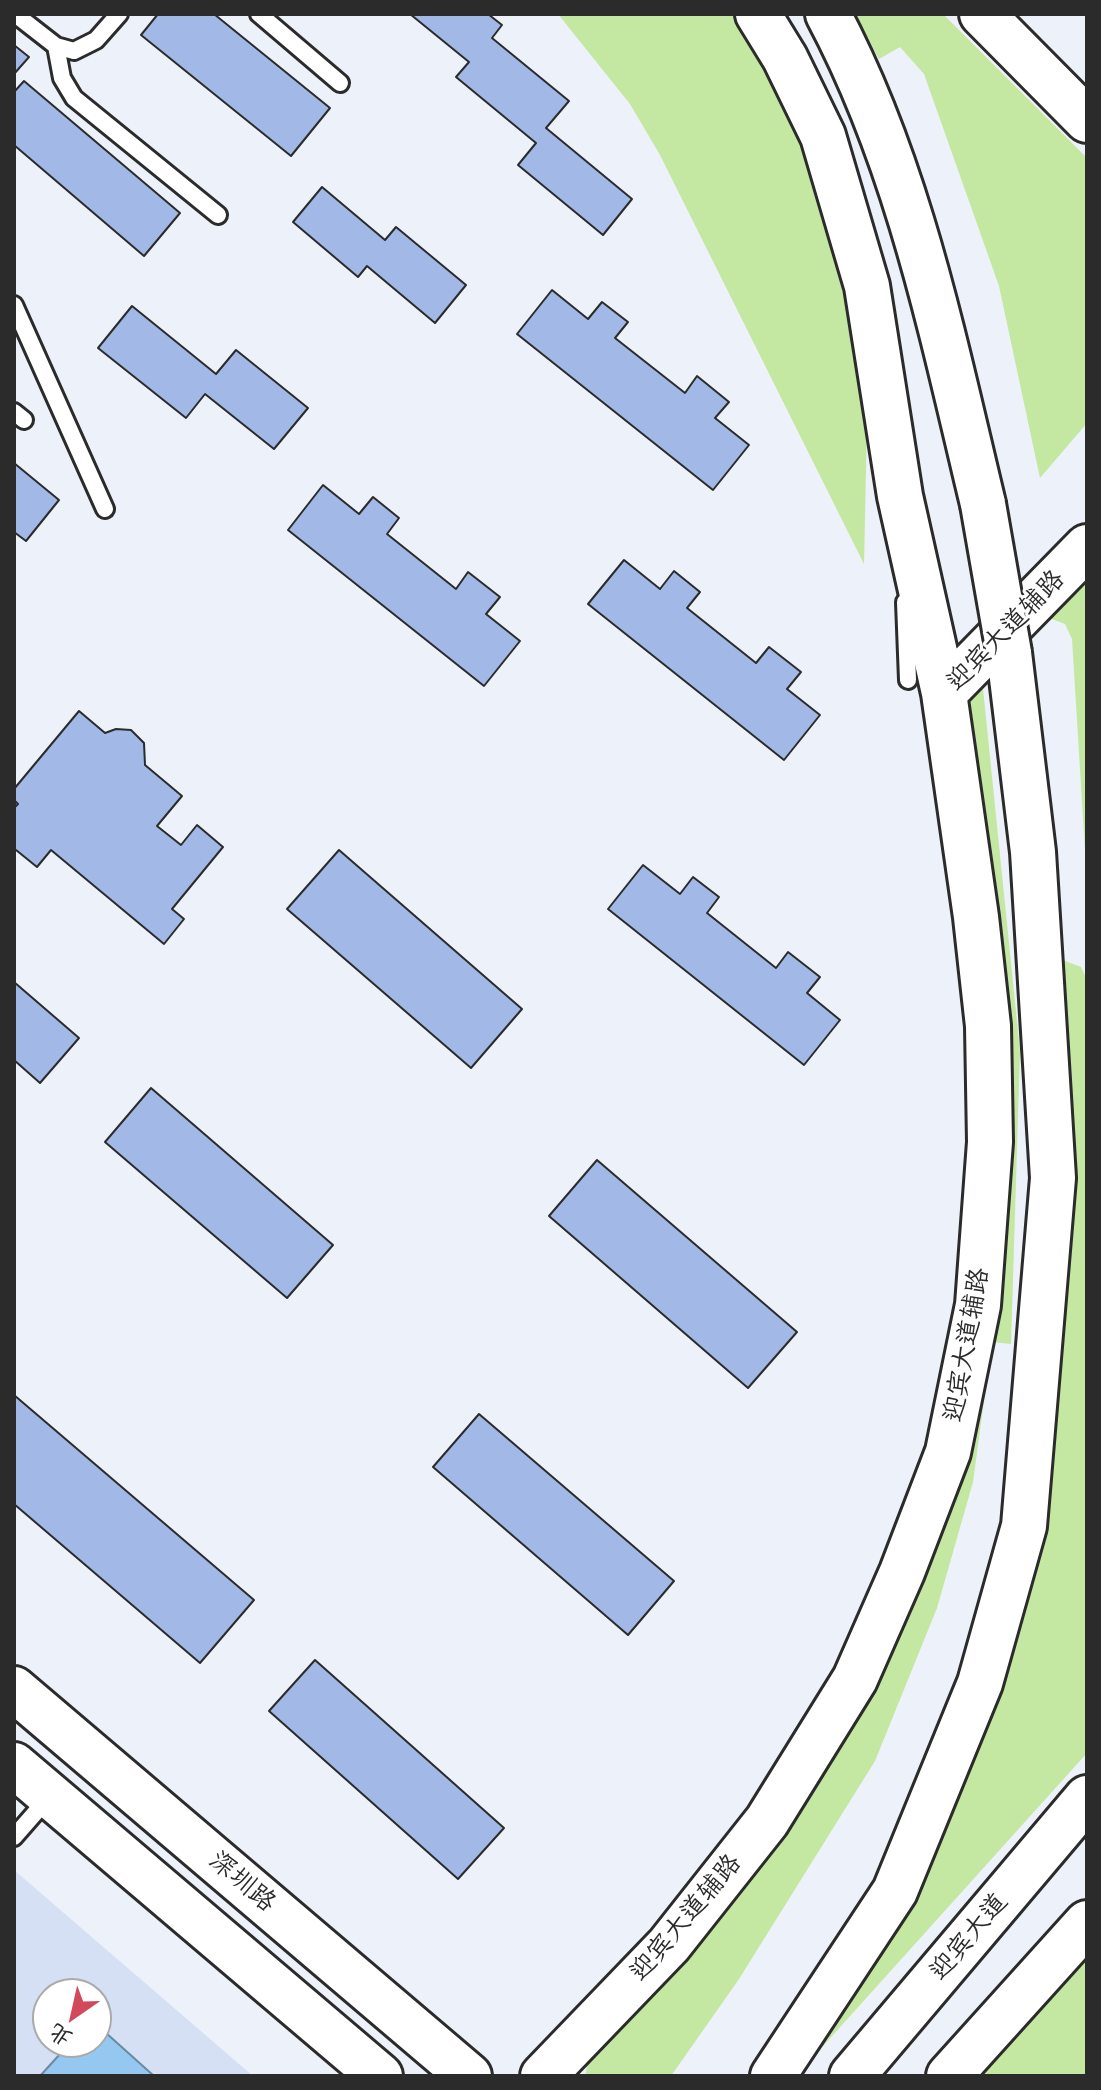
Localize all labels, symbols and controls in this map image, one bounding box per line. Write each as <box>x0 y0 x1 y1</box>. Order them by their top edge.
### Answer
street label: 迎宾大道辅路 <box>941 564 1071 698</box>
street label: 迎宾大道辅路 <box>938 1265 996 1425</box>
street label: 深圳路 <box>202 1845 282 1919</box>
street label: 迎宾大道辅路 <box>624 1848 748 1988</box>
street label: 迎宾大道 <box>924 1887 1014 1987</box>
north arrow <box>32 1978 112 2058</box>
text: 北 <box>41 2017 78 2056</box>

